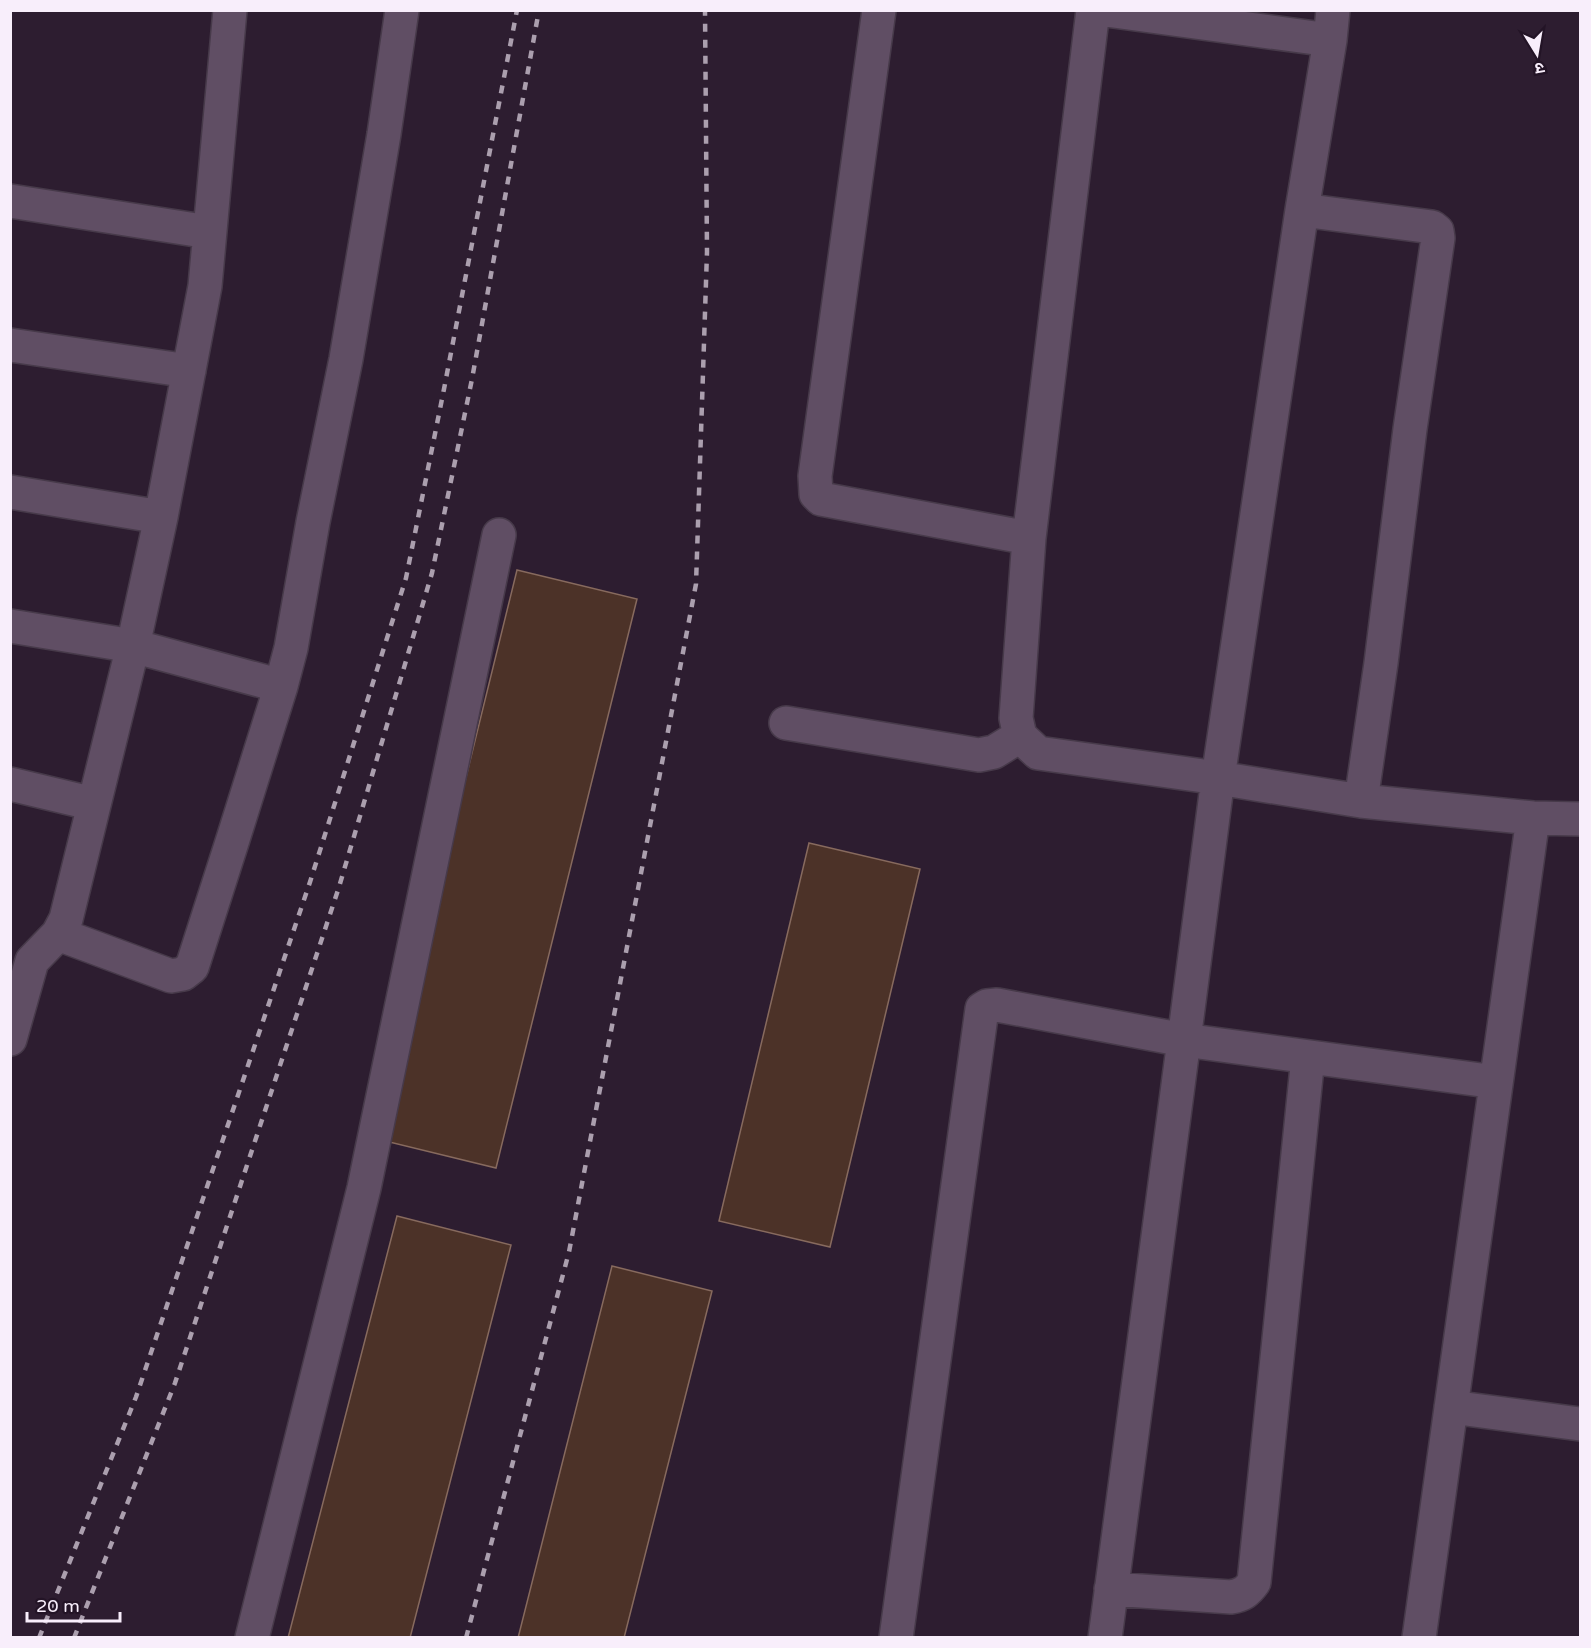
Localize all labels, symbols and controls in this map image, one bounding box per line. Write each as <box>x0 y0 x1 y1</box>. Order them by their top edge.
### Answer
north arrow <box>1507 24 1567 84</box>
text: उ <box>1533 57 1546 79</box>
scale bar <box>27 1585 120 1623</box>
text: 20 m <box>36 1595 80 1617</box>

